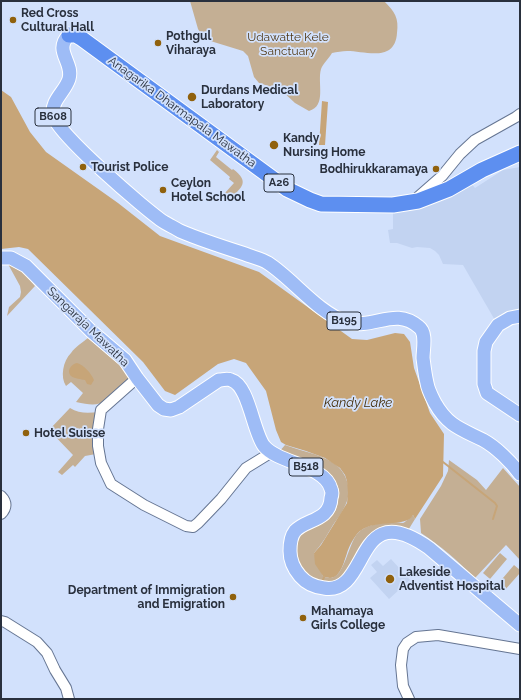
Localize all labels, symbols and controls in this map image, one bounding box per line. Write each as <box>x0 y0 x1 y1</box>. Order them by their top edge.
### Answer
place label: Red Cross Cultural Hall <box>21 6 94 34</box>
marker: Red Cross Cultural Hall <box>8 15 18 25</box>
place label: Pothgul Viharaya <box>166 29 216 57</box>
park label: Udawatte Kele Sanctuary <box>247 30 329 58</box>
marker: Pothgul Viharaya <box>153 38 163 48</box>
street label: Anagarika Dharmapala Mawatha <box>105 53 259 171</box>
place label: Durdans Medical Laboratory <box>201 83 298 111</box>
marker: Durdans Medical Laboratory <box>186 91 198 103</box>
road number: B608 <box>35 108 71 126</box>
place label: Kandy Nursing Home <box>283 131 365 159</box>
marker: Kandy Nursing Home <box>268 139 280 151</box>
place label: Tourist Police <box>91 160 168 174</box>
marker: Tourist Police <box>78 162 88 172</box>
place label: Bodhirukkaramaya <box>320 162 428 176</box>
marker: Bodhirukkaramaya <box>431 164 441 174</box>
road number: A26 <box>264 174 294 192</box>
place label: Ceylon Hotel School <box>171 176 245 204</box>
marker: Ceylon Hotel School <box>158 185 168 195</box>
street label: Sangaraja Mawatha <box>44 284 132 370</box>
road number: B195 <box>327 312 361 330</box>
water label: Kandy Lake <box>324 395 392 411</box>
place label: Hotel Suisse <box>34 426 105 440</box>
marker: Hotel Suisse <box>21 428 31 438</box>
road number: B518 <box>289 458 323 476</box>
place label: Lakeside Adventist Hospital <box>399 565 504 593</box>
marker: Lakeside Adventist Hospital <box>384 573 396 585</box>
place label: Department of Immigration and Emigration <box>68 583 225 611</box>
marker: Department of Immigration and Emigration <box>228 592 238 602</box>
place label: Mahamaya Girls College <box>311 604 385 632</box>
marker: Mahamaya Girls College <box>298 613 308 623</box>

